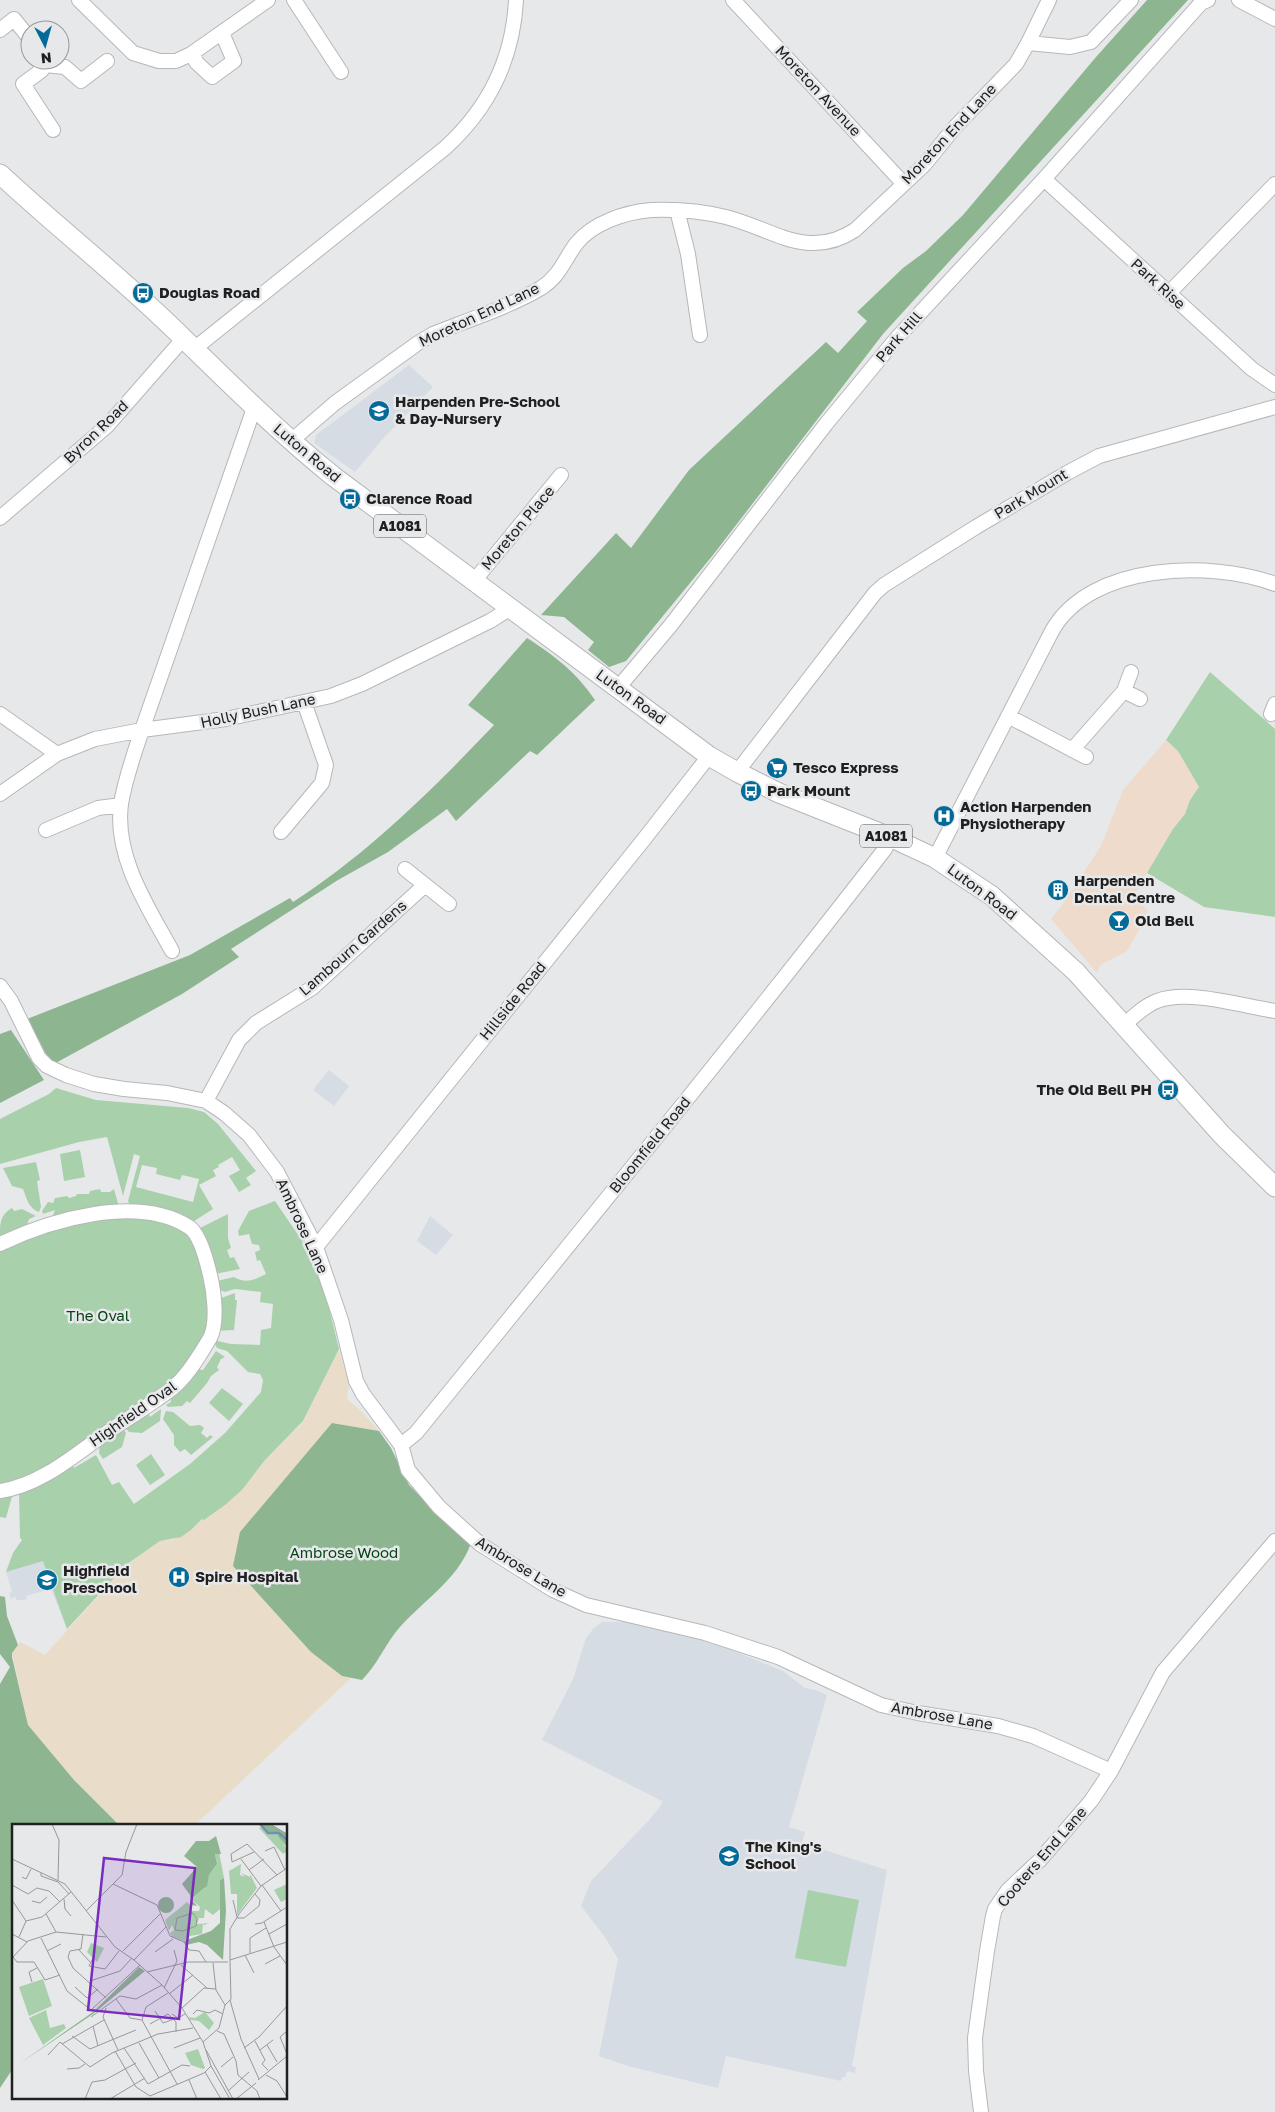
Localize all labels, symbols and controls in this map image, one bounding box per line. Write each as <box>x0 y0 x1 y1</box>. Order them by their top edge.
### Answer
north arrow <box>20 20 70 70</box>
street label: Moreton Avenue <box>772 41 865 140</box>
text: N <box>40 49 53 67</box>
street label: Moreton End Lane <box>897 79 1000 187</box>
street label: Park Rise <box>1128 254 1190 313</box>
street label: Moreton End Lane <box>416 278 542 350</box>
bus stop icon: Douglas Road <box>131 281 155 305</box>
place label: Douglas Road <box>159 283 260 301</box>
street label: Park Hill <box>871 307 925 365</box>
place label: Harpenden Pre-School & Day-Nursery <box>395 392 560 427</box>
street label: Byron Road <box>59 396 131 466</box>
school or university icon: Harpenden Pre-School & Day-Nursery <box>367 399 391 423</box>
street label: Luton Road <box>270 419 345 486</box>
street label: Park Mount <box>991 464 1070 522</box>
street label: Moreton Place <box>477 481 558 573</box>
bus stop icon: Clarence Road <box>338 487 362 511</box>
place label: Clarence Road <box>366 489 472 507</box>
road number: A1081 <box>374 514 426 538</box>
street label: Luton Road <box>593 665 670 728</box>
street label: Holly Bush Lane <box>199 689 317 731</box>
supermarket icon: Tesco Express <box>765 756 789 780</box>
place label: Tesco Express <box>793 758 899 776</box>
bus stop icon: Park Mount <box>739 779 763 803</box>
place label: Park Mount <box>767 781 850 799</box>
place label: Action Harpenden Physiotherapy <box>960 797 1091 832</box>
hospital icon: Action Harpenden Physiotherapy <box>932 804 956 828</box>
road number: A1081 <box>860 824 912 848</box>
street label: Luton Road <box>944 859 1021 923</box>
place label: Harpenden Dental Centre <box>1074 871 1175 906</box>
building icon: Harpenden Dental Centre <box>1046 878 1070 902</box>
street label: Lambourn Gardens <box>295 896 410 999</box>
bar icon: Old Bell <box>1107 909 1131 933</box>
place label: Old Bell <box>1135 911 1194 929</box>
street label: Hillside Road <box>475 958 549 1043</box>
bus stop icon: The Old Bell PH <box>1156 1078 1180 1102</box>
place label: The Old Bell PH <box>1036 1080 1152 1098</box>
street label: Bloomfield Road <box>605 1093 694 1196</box>
street label: Ambrose Lane <box>273 1175 333 1276</box>
park label: The Oval <box>66 1306 130 1324</box>
street label: Highfield Oval <box>85 1376 180 1450</box>
street label: Ambrose Lane <box>473 1532 570 1600</box>
park label: Ambrose Wood <box>290 1543 398 1561</box>
place label: Highfield Preschool <box>63 1561 137 1596</box>
hospital icon: Spire Hospital <box>167 1565 191 1589</box>
place label: Spire Hospital <box>195 1567 298 1585</box>
school or university icon: Highfield Preschool <box>35 1568 59 1592</box>
street label: Ambrose Lane <box>890 1697 995 1733</box>
street label: Cooters End Lane <box>993 1802 1090 1910</box>
inset map <box>12 1824 288 2100</box>
place label: The King's School <box>745 1837 822 1872</box>
school or university icon: The King's School <box>717 1844 741 1868</box>

